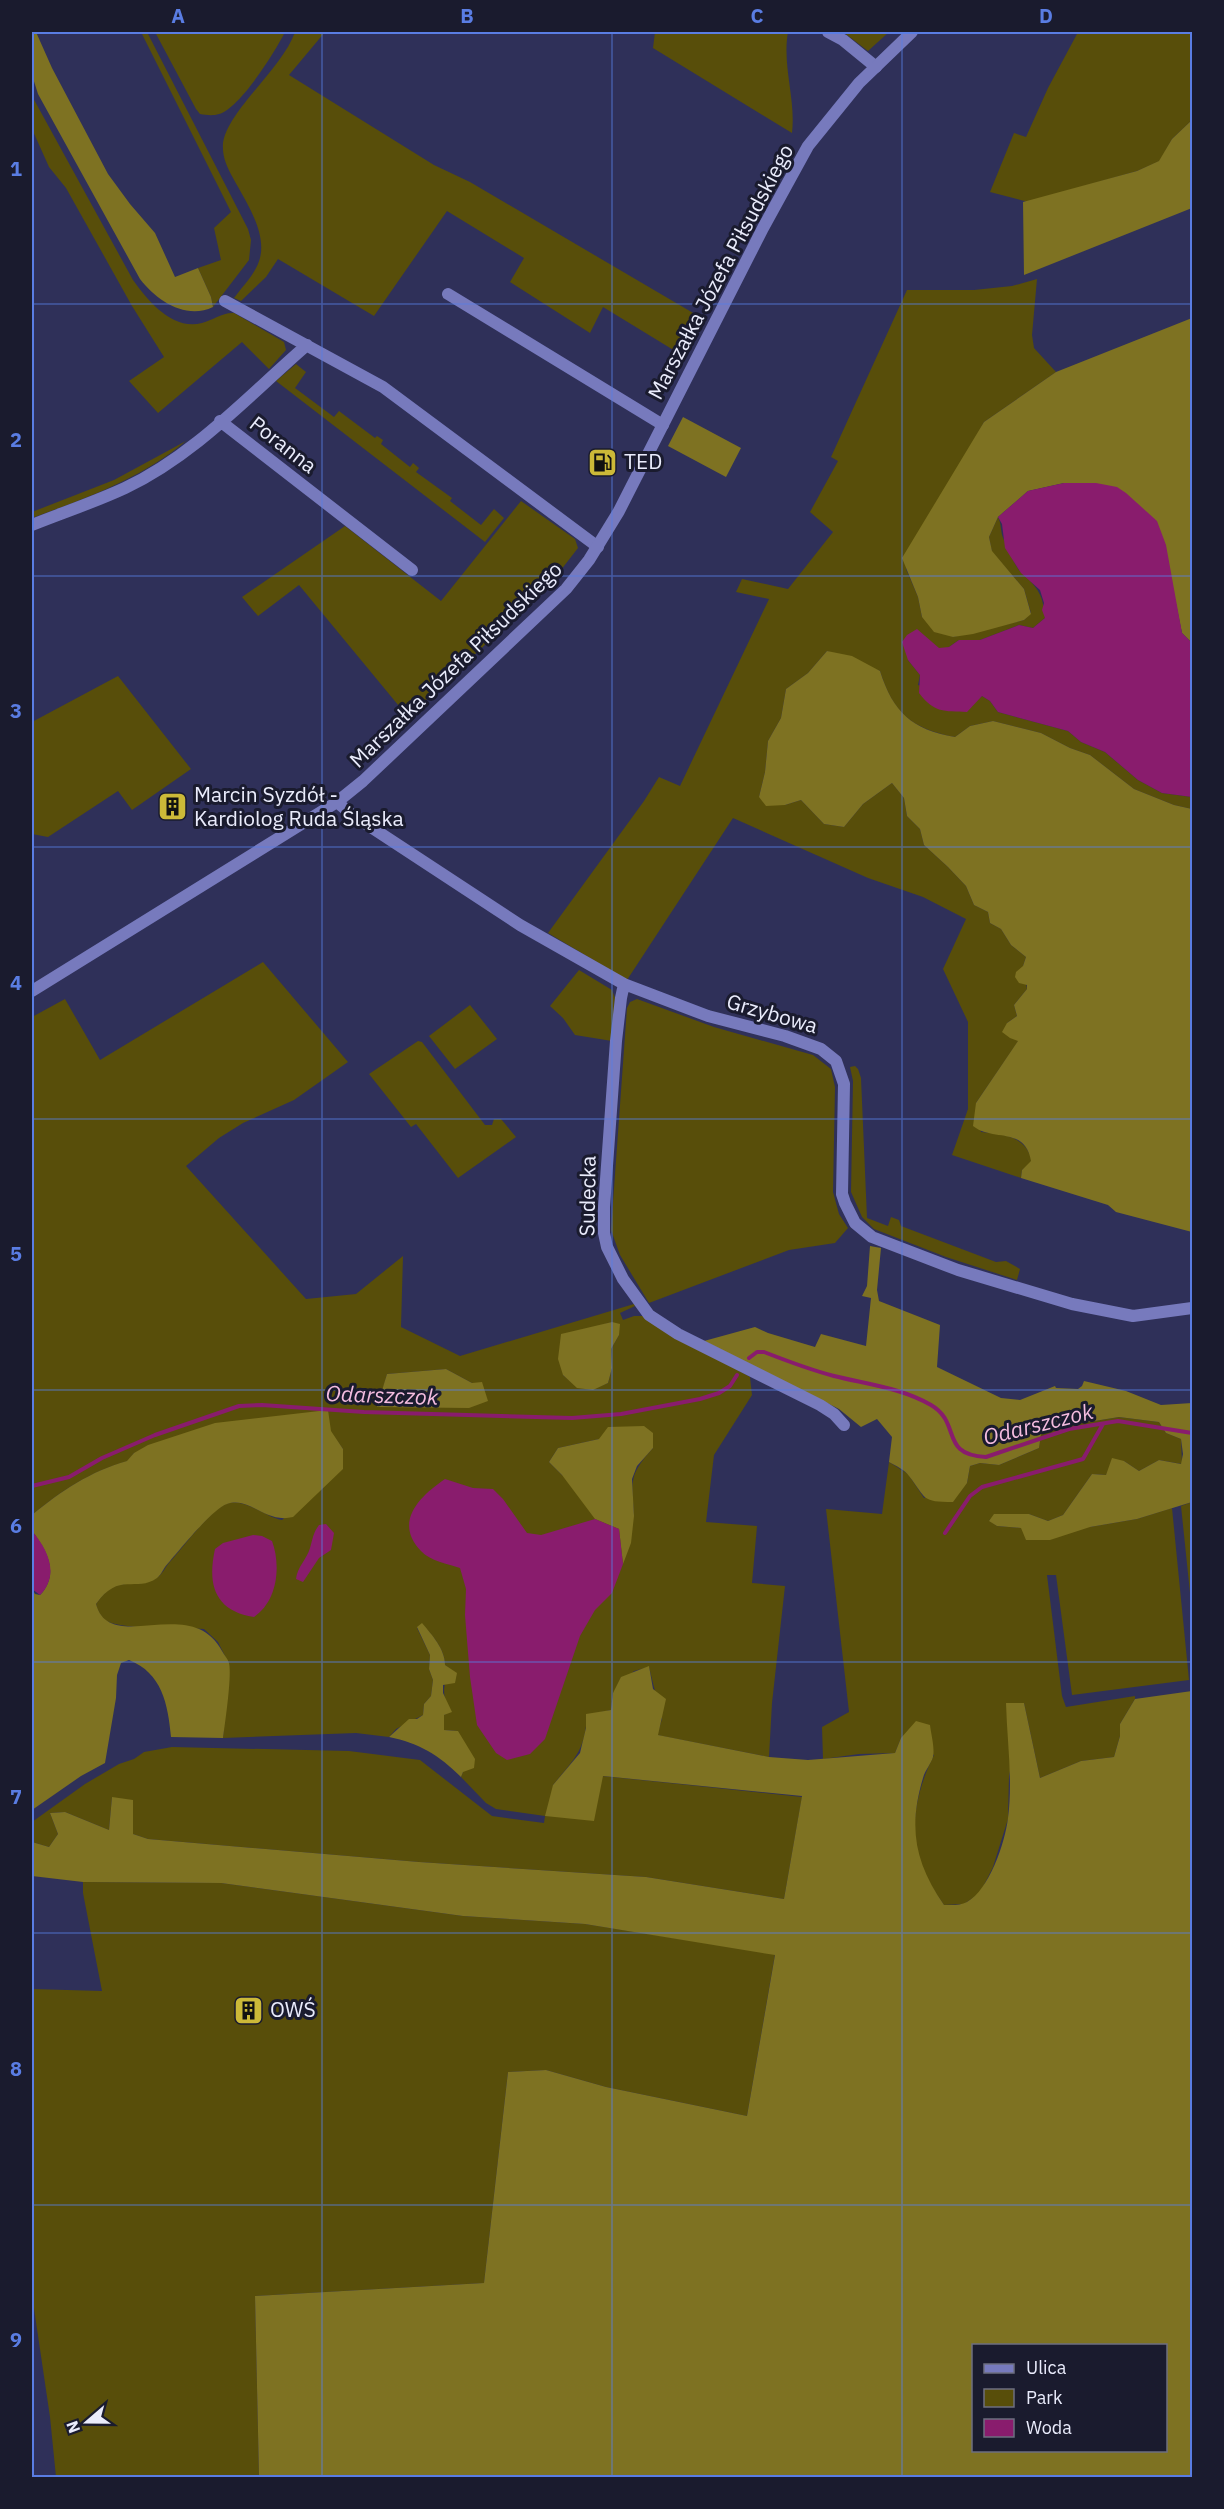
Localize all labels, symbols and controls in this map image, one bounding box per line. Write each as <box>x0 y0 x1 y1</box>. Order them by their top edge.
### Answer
text: A <box>171 2 185 29</box>
text: B <box>460 2 474 29</box>
text: C <box>750 2 764 29</box>
text: D <box>1039 2 1053 29</box>
street label: Marszałka Józefa Piłsudskiego <box>641 139 799 404</box>
text: 1 <box>10 155 22 182</box>
street label: Poranna <box>244 409 323 479</box>
text: 2 <box>10 426 22 453</box>
fuel station icon: TED <box>587 446 619 478</box>
place label: TED <box>624 447 662 475</box>
street label: Marszałka Józefa Piłsudskiego <box>343 555 568 773</box>
text: 3 <box>10 697 22 724</box>
place label: Marcin Syzdół - Kardiolog Ruda Śląska <box>194 780 404 832</box>
building icon: Marcin Syzdół - Kardiolog Ruda Śląska <box>157 791 189 823</box>
text: 4 <box>10 969 22 996</box>
street label: Grzybowa <box>723 987 821 1039</box>
street label: Sudecka <box>572 1155 602 1237</box>
text: 5 <box>10 1240 22 1267</box>
water label: Odarszczok <box>325 1378 439 1411</box>
water label: Odarszczok <box>980 1396 1096 1451</box>
text: 6 <box>10 1512 22 1539</box>
text: 7 <box>10 1783 22 1810</box>
building icon: OWŚ <box>233 1994 265 2026</box>
place label: OWŚ <box>270 1995 316 2023</box>
text: 8 <box>10 2055 22 2082</box>
text: 9 <box>10 2326 22 2353</box>
legend <box>972 2344 1167 2452</box>
text: Ulica <box>1026 2356 1067 2379</box>
text: Park <box>1026 2386 1063 2409</box>
north arrow <box>57 2392 117 2452</box>
text: Woda <box>1026 2416 1072 2439</box>
text: N <box>62 2418 84 2436</box>

